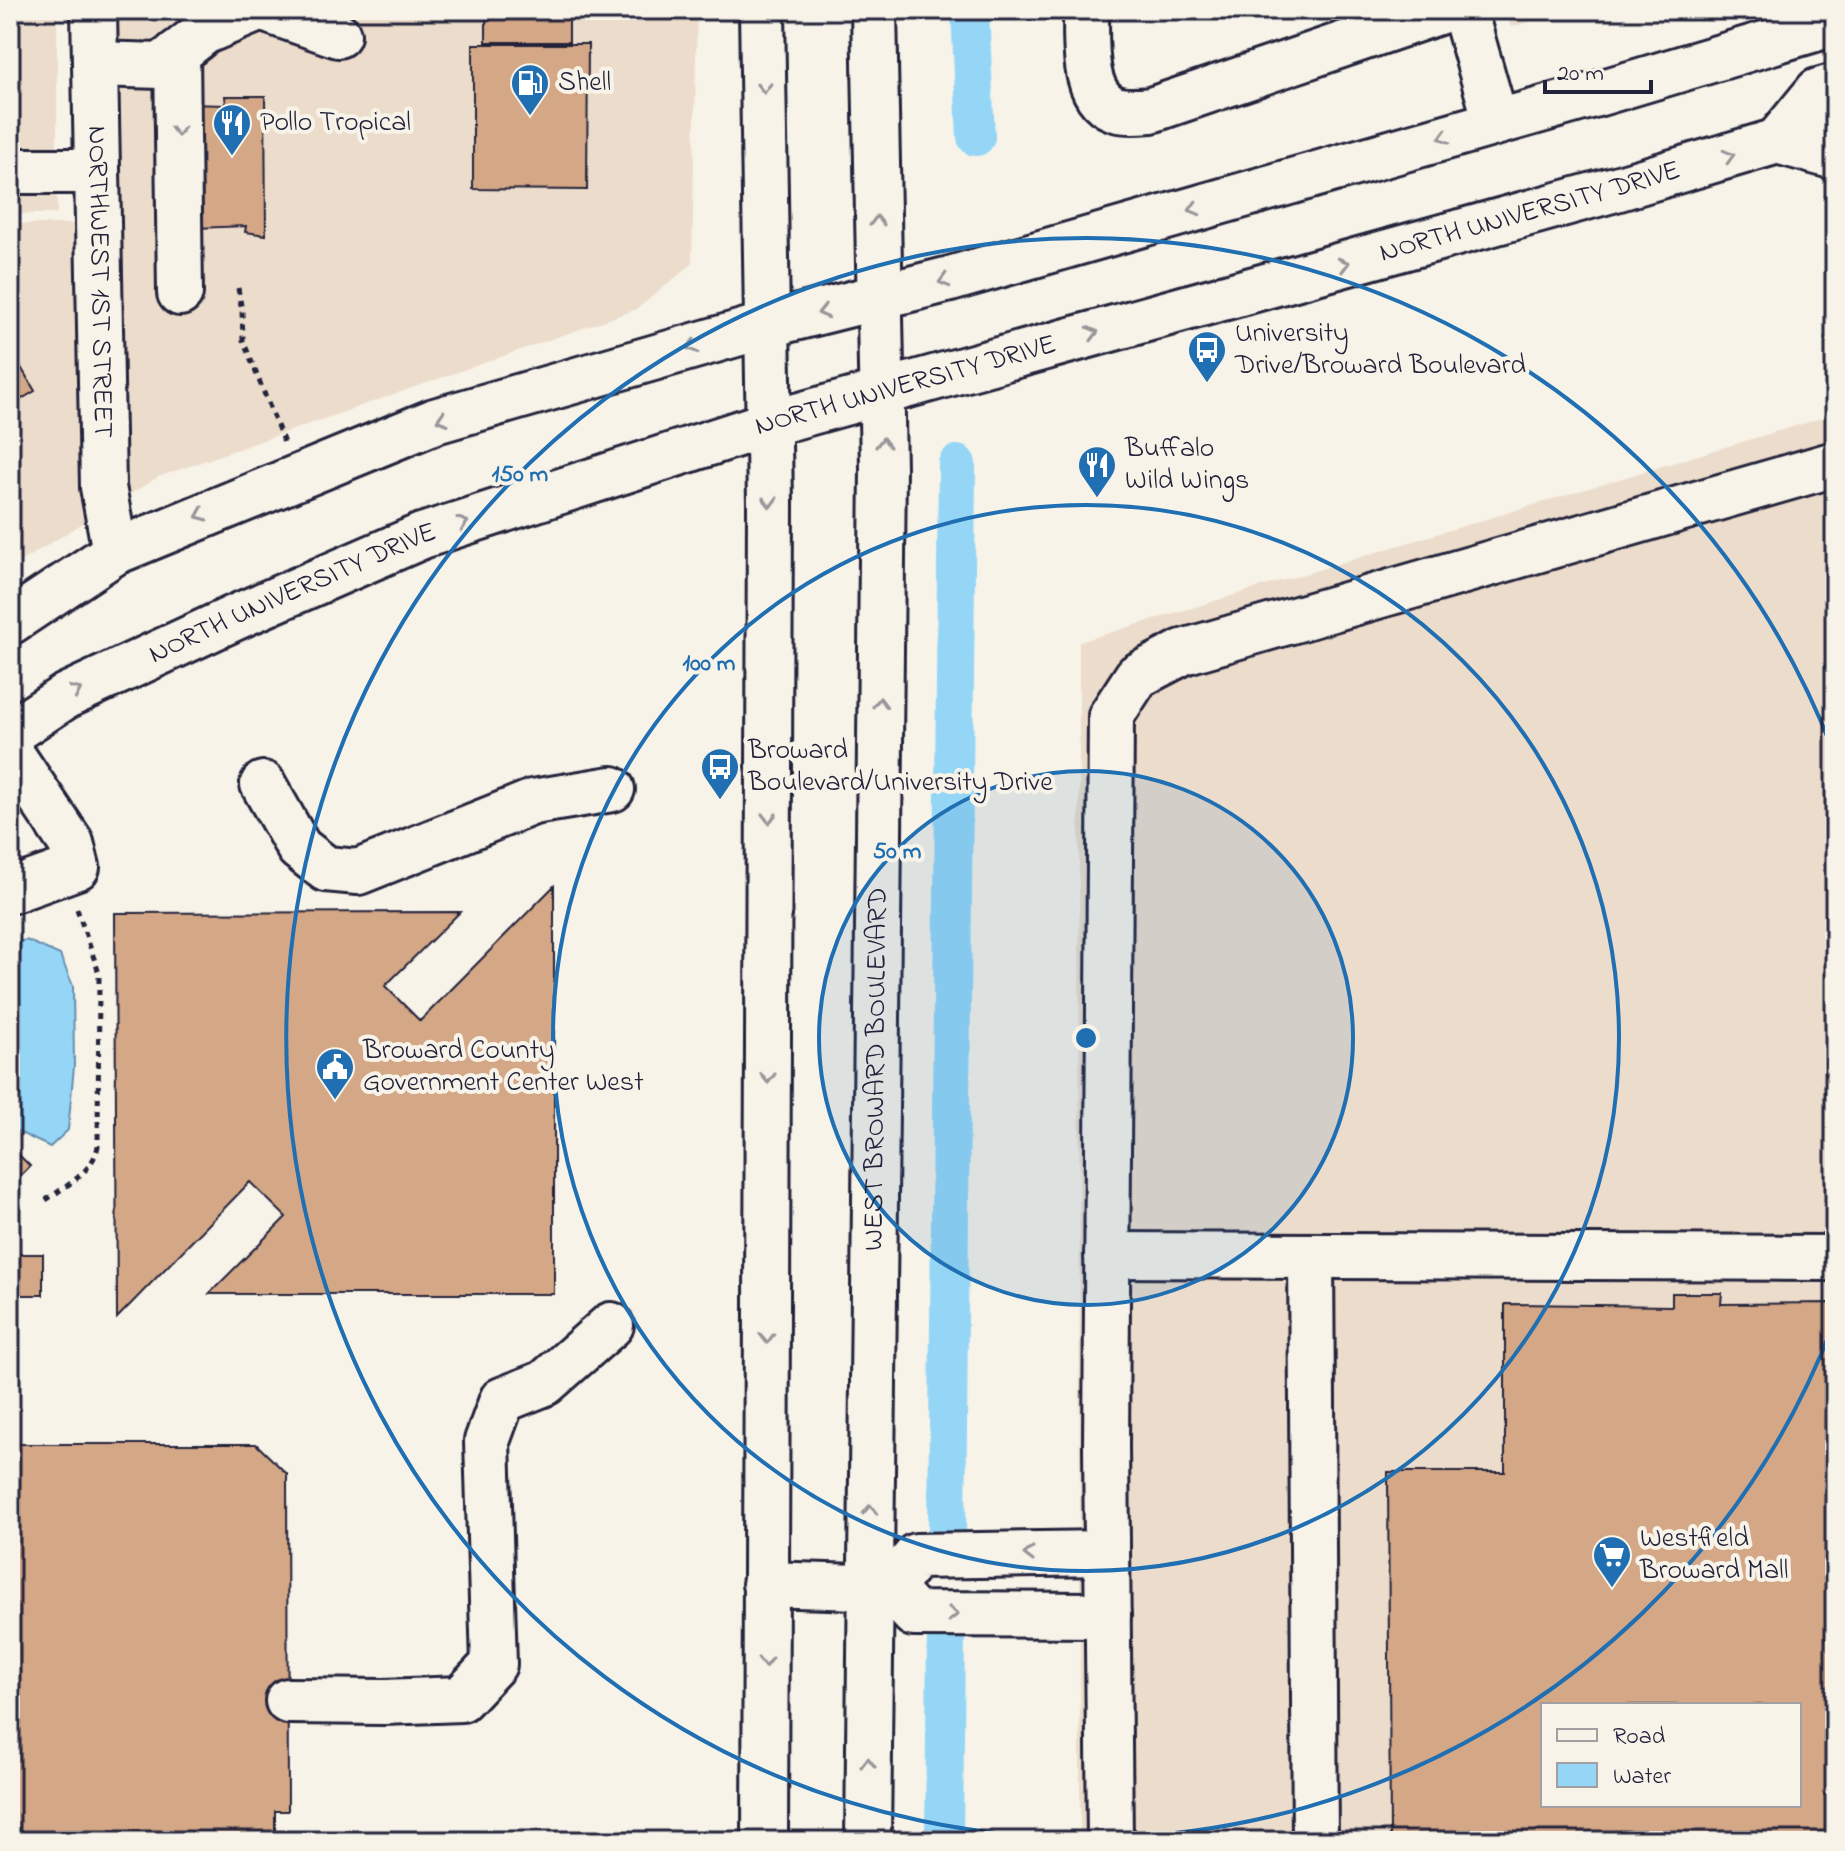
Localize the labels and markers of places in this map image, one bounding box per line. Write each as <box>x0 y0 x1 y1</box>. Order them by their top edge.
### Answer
fuel station icon: Shell <box>509 62 551 117</box>
place label: Shell <box>558 63 611 104</box>
restaurant icon: Pollo Tropical <box>211 102 253 157</box>
place label: Pollo Tropical <box>260 103 411 144</box>
place label: University Drive/Broward Boulevard <box>1234 314 1526 387</box>
bus stop icon: University Drive/Broward Boulevard <box>1186 329 1228 384</box>
place label: Buffalo Wild Wings <box>1124 429 1249 502</box>
restaurant icon: Buffalo Wild Wings <box>1076 444 1118 499</box>
place label: Broward Boulevard/University Drive <box>747 731 1053 804</box>
bus stop icon: Broward Boulevard/University Drive <box>699 746 741 801</box>
centre of rings <box>1072 1024 1100 1052</box>
place label: Broward County Government Center West <box>362 1031 644 1104</box>
public building icon: Broward County Government Center West <box>314 1046 356 1101</box>
place label: Westfield Broward Mall <box>1639 1519 1789 1592</box>
supermarket icon: Westfield Broward Mall <box>1591 1534 1633 1589</box>

